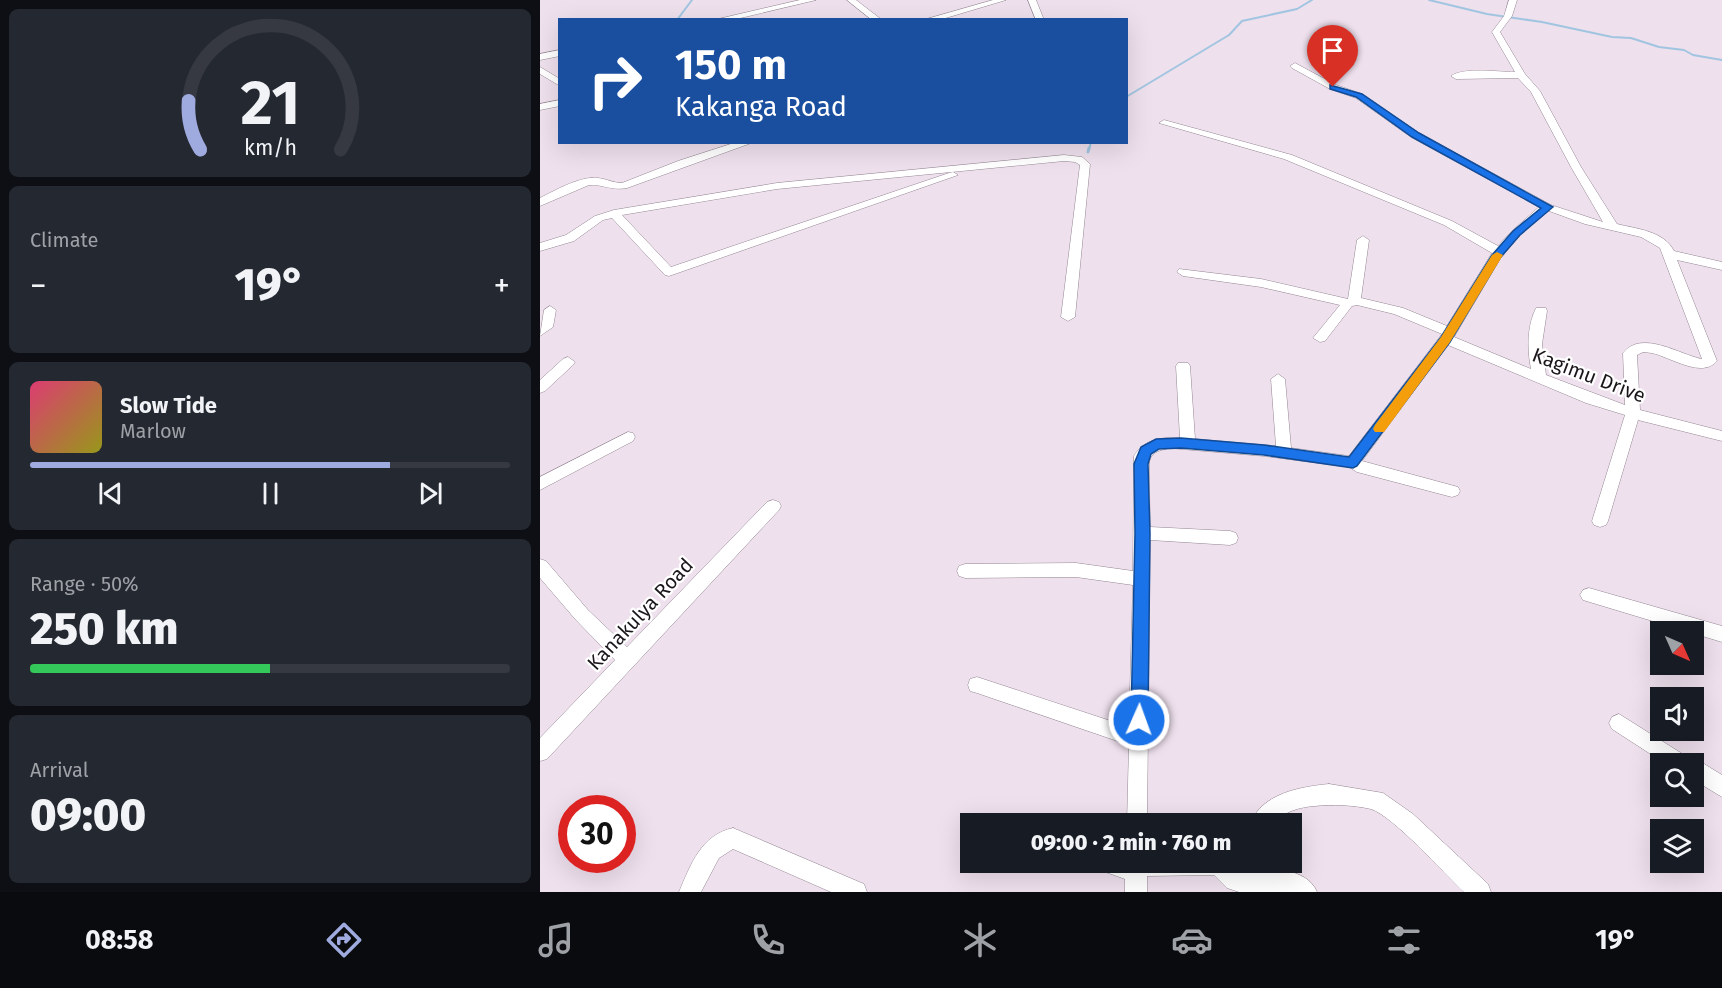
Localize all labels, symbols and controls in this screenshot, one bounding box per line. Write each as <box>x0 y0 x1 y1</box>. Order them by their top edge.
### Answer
pin <box>1307 25 1358 87</box>
icon: arrive <box>1316 34 1349 67</box>
text: 150 m <box>675 40 787 90</box>
icon: right <box>576 42 654 120</box>
text: 21 <box>240 66 300 141</box>
text: Kakanga Road <box>675 91 847 123</box>
text: km/h <box>243 135 297 161</box>
text: Climate <box>30 228 98 252</box>
text: 19° <box>235 258 305 312</box>
text: − <box>30 266 47 306</box>
text: + <box>494 266 510 306</box>
street label: Kagimu Drive <box>1529 342 1649 408</box>
text: Slow Tide <box>120 392 217 419</box>
text: Marlow <box>120 419 186 443</box>
icon: previous <box>94 477 127 510</box>
icon: pause <box>254 477 287 510</box>
icon: next <box>414 477 447 510</box>
street label: Kanakulya Road <box>582 553 698 675</box>
text: Range · 50% <box>30 572 139 596</box>
text: 250 km <box>30 602 178 656</box>
north arrow <box>1650 621 1704 675</box>
map controls <box>1650 621 1704 873</box>
button: sound <box>1650 687 1704 741</box>
position arrow <box>1107 688 1171 752</box>
button: search <box>1650 753 1704 807</box>
text: Arrival <box>30 758 89 782</box>
text: 09:00 <box>30 788 146 842</box>
speed limit sign: 30 <box>558 795 636 873</box>
button: layers <box>1650 819 1704 873</box>
text: 09:00 · 2 min · 760 m <box>1031 829 1231 856</box>
icon: directions <box>323 919 365 961</box>
icon: music <box>535 919 577 961</box>
icon: phone <box>747 919 789 961</box>
icon: climate <box>959 919 1001 961</box>
icon: car <box>1171 919 1213 961</box>
icon: filters <box>1383 919 1425 961</box>
text: 08:58 <box>85 924 153 956</box>
text: 19° <box>1595 924 1637 956</box>

